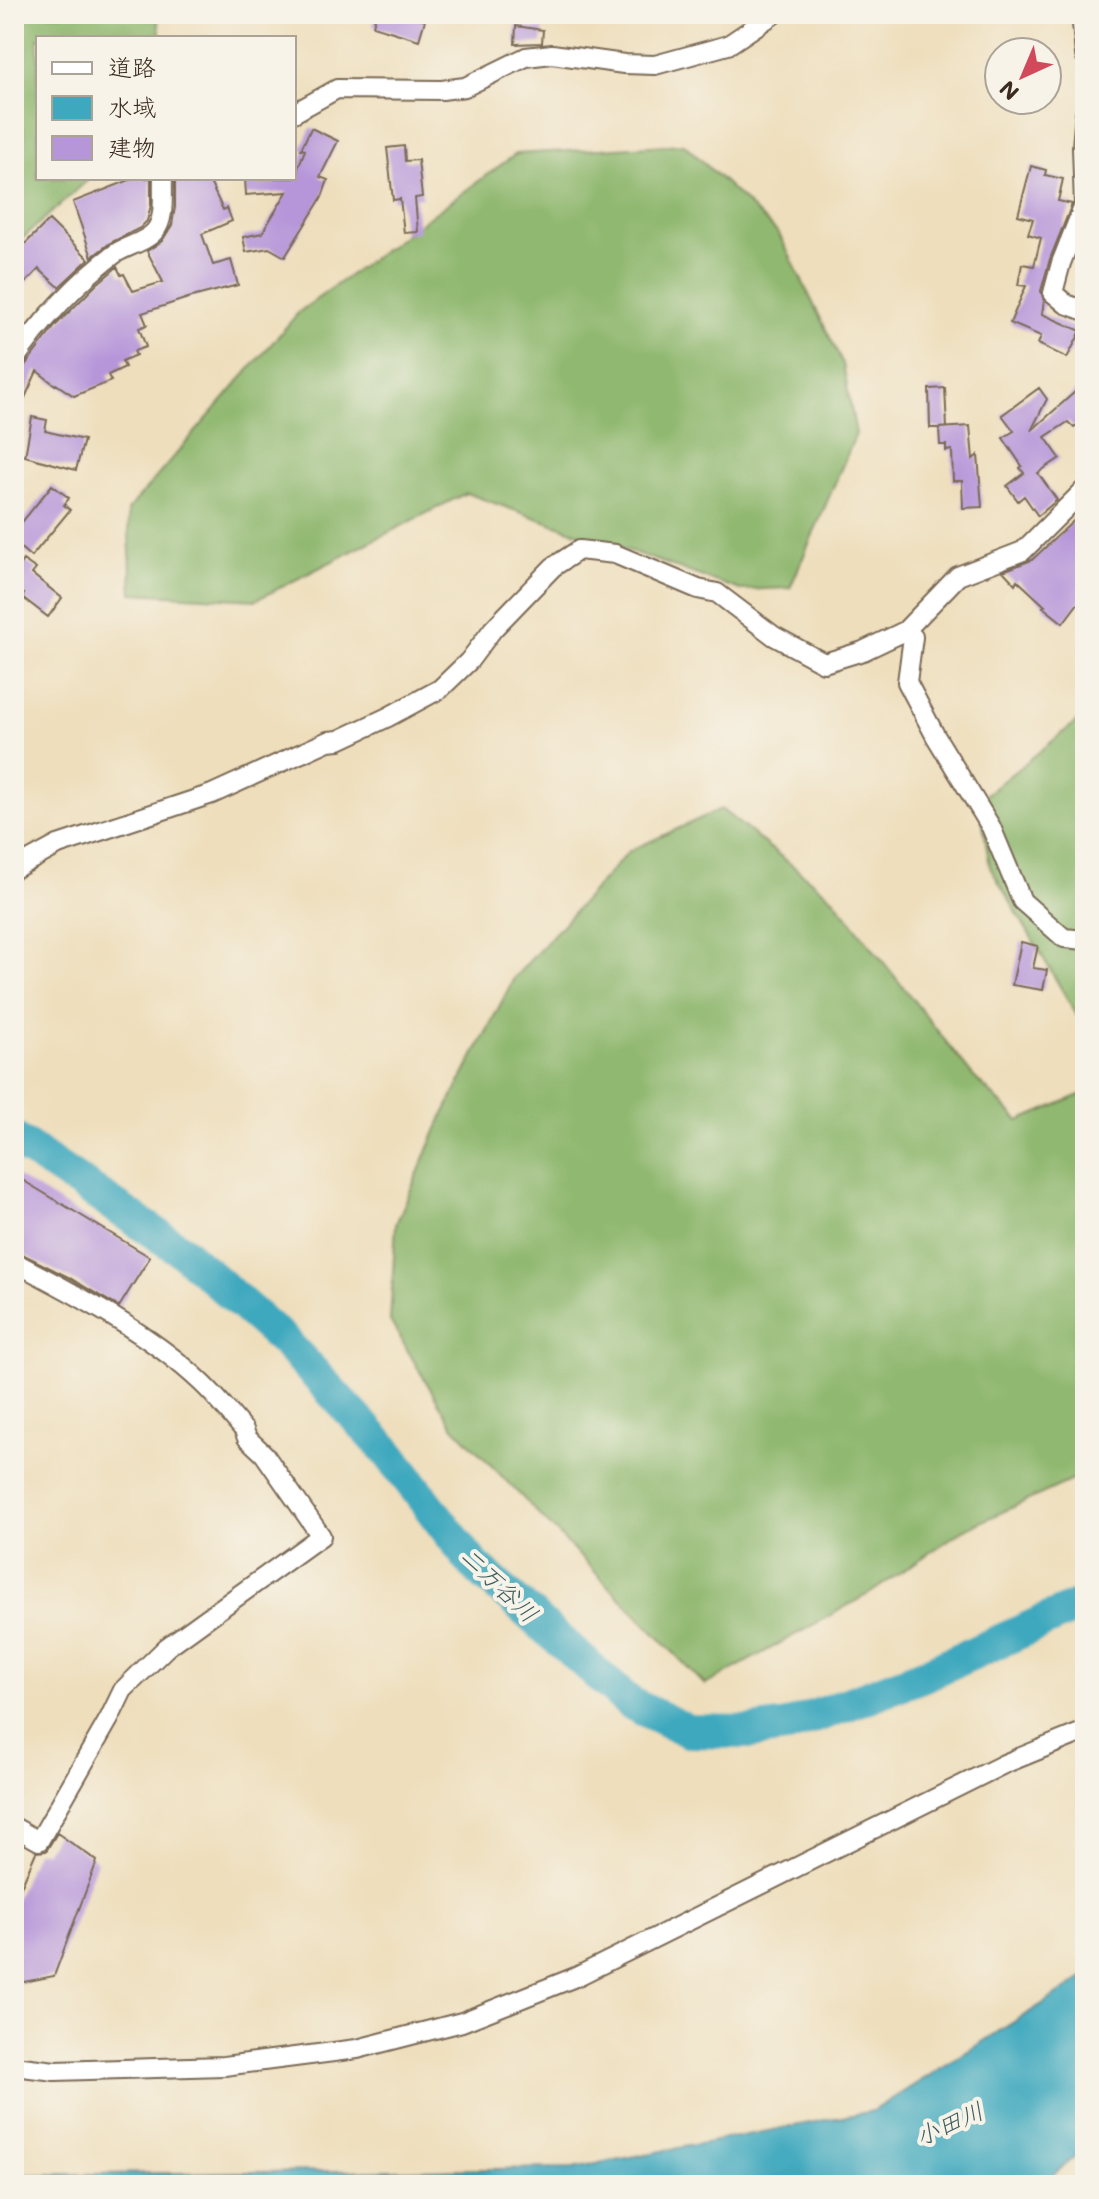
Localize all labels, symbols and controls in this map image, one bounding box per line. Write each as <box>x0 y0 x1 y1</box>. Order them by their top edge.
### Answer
legend <box>36 36 296 180</box>
north arrow <box>983 36 1063 116</box>
text: 道路 <box>108 51 156 82</box>
text: N <box>993 75 1025 107</box>
text: 水域 <box>108 91 156 122</box>
text: 建物 <box>108 131 156 162</box>
water label: 二万谷川 <box>455 1540 545 1628</box>
water label: 小田川 <box>910 2094 988 2152</box>

